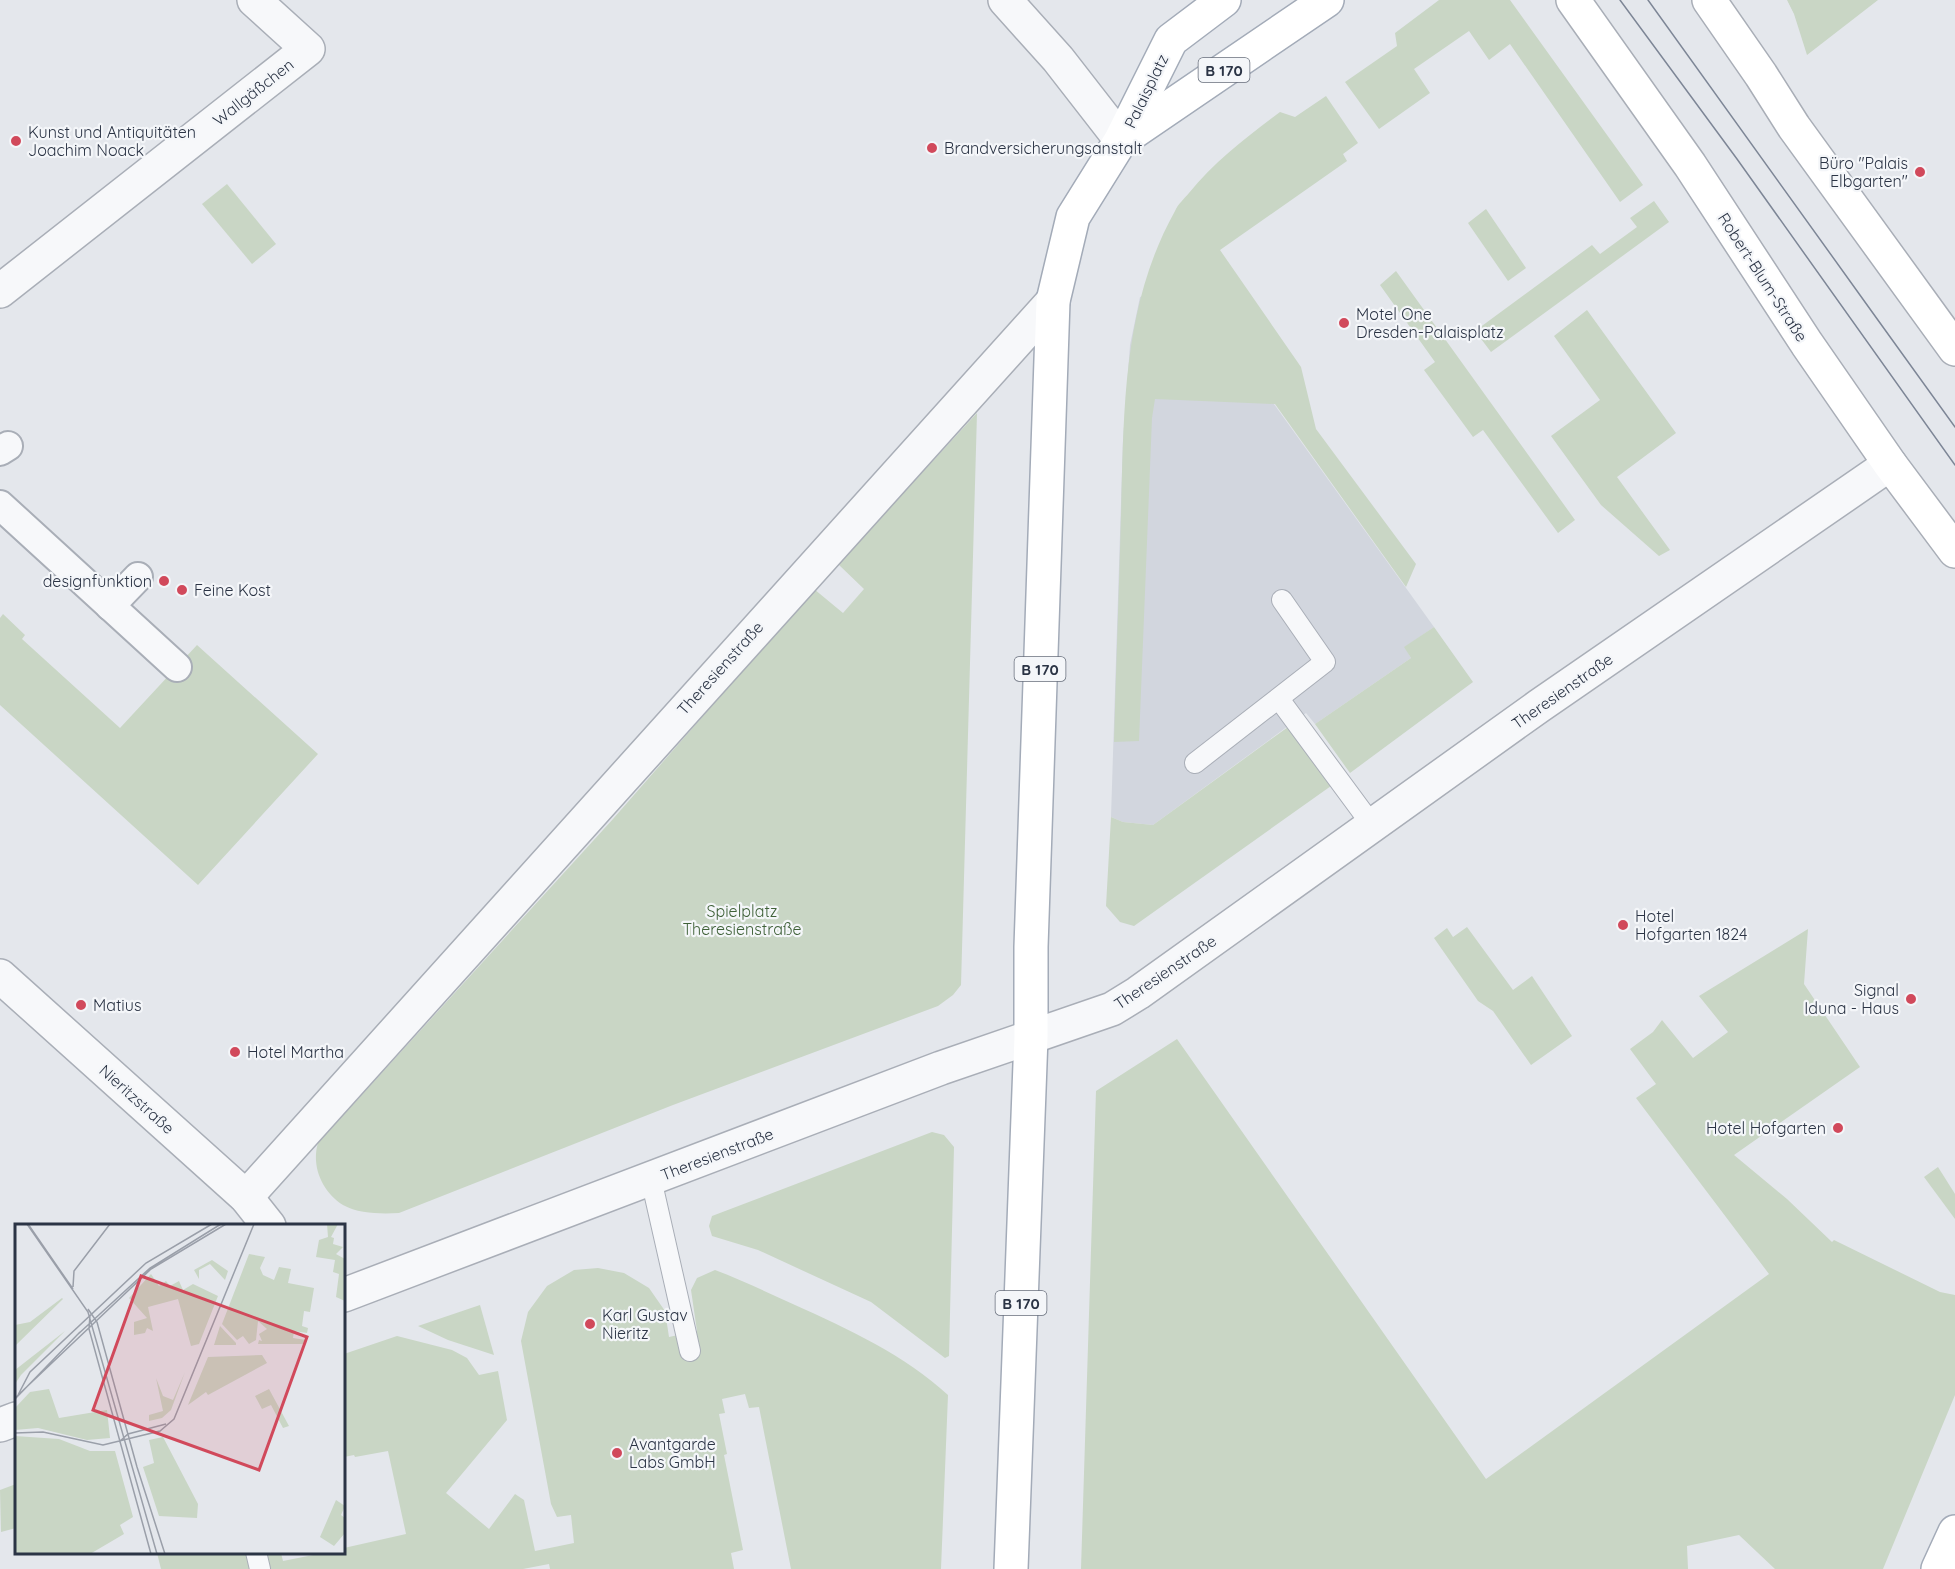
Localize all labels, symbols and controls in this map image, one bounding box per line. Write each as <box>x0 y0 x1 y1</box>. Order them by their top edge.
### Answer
street label: Palaisplatz <box>1120 51 1172 131</box>
street label: Wallgäßchen <box>209 54 297 130</box>
road number: B 170 <box>1198 58 1250 82</box>
place label: Kunst und Antiquitäten Joachim Noack <box>28 122 196 160</box>
marker: Kunst und Antiquitäten Joachim Noack <box>9 134 23 148</box>
place label: Brandversicherungsanstalt <box>944 138 1143 158</box>
marker: Brandversicherungsanstalt <box>925 141 939 155</box>
place label: Büro "Palais Elbgarten" <box>1819 153 1908 191</box>
marker: Büro "Palais Elbgarten" <box>1913 165 1927 179</box>
street label: Robert-Blum-Straße <box>1714 209 1812 345</box>
place label: Motel One Dresden-Palaisplatz <box>1356 304 1504 342</box>
marker: Motel One Dresden-Palaisplatz <box>1337 316 1351 330</box>
place label: designfunktion <box>43 571 152 591</box>
marker: designfunktion <box>157 574 171 588</box>
place label: Feine Kost <box>194 580 271 600</box>
marker: Feine Kost <box>175 583 189 597</box>
street label: Theresienstraße <box>673 617 767 719</box>
street label: Theresienstraße <box>1507 649 1617 733</box>
road number: B 170 <box>1014 657 1066 681</box>
park label: Spielplatz Theresienstraße <box>682 901 802 939</box>
place label: Hotel Hofgarten 1824 <box>1635 906 1747 944</box>
marker: Hotel Hofgarten 1824 <box>1616 918 1630 932</box>
street label: Theresienstraße <box>1110 930 1220 1014</box>
place label: Signal Iduna - Haus <box>1804 980 1899 1018</box>
marker: Signal Iduna - Haus <box>1904 992 1918 1006</box>
place label: Matius <box>93 995 141 1015</box>
marker: Matius <box>74 998 88 1012</box>
place label: Hotel Martha <box>247 1042 344 1062</box>
marker: Hotel Martha <box>228 1045 242 1059</box>
street label: Nieritzstraße <box>95 1060 179 1138</box>
place label: Hotel Hofgarten <box>1706 1118 1826 1138</box>
marker: Hotel Hofgarten <box>1831 1121 1845 1135</box>
street label: Theresienstraße <box>658 1123 776 1185</box>
inset map <box>15 1224 345 1554</box>
road number: B 170 <box>996 1291 1046 1315</box>
place label: Karl Gustav Nieritz <box>602 1305 688 1343</box>
marker: Karl Gustav Nieritz <box>583 1317 597 1331</box>
place label: Avantgarde Labs GmbH <box>629 1434 716 1472</box>
marker: Avantgarde Labs GmbH <box>610 1446 624 1460</box>

